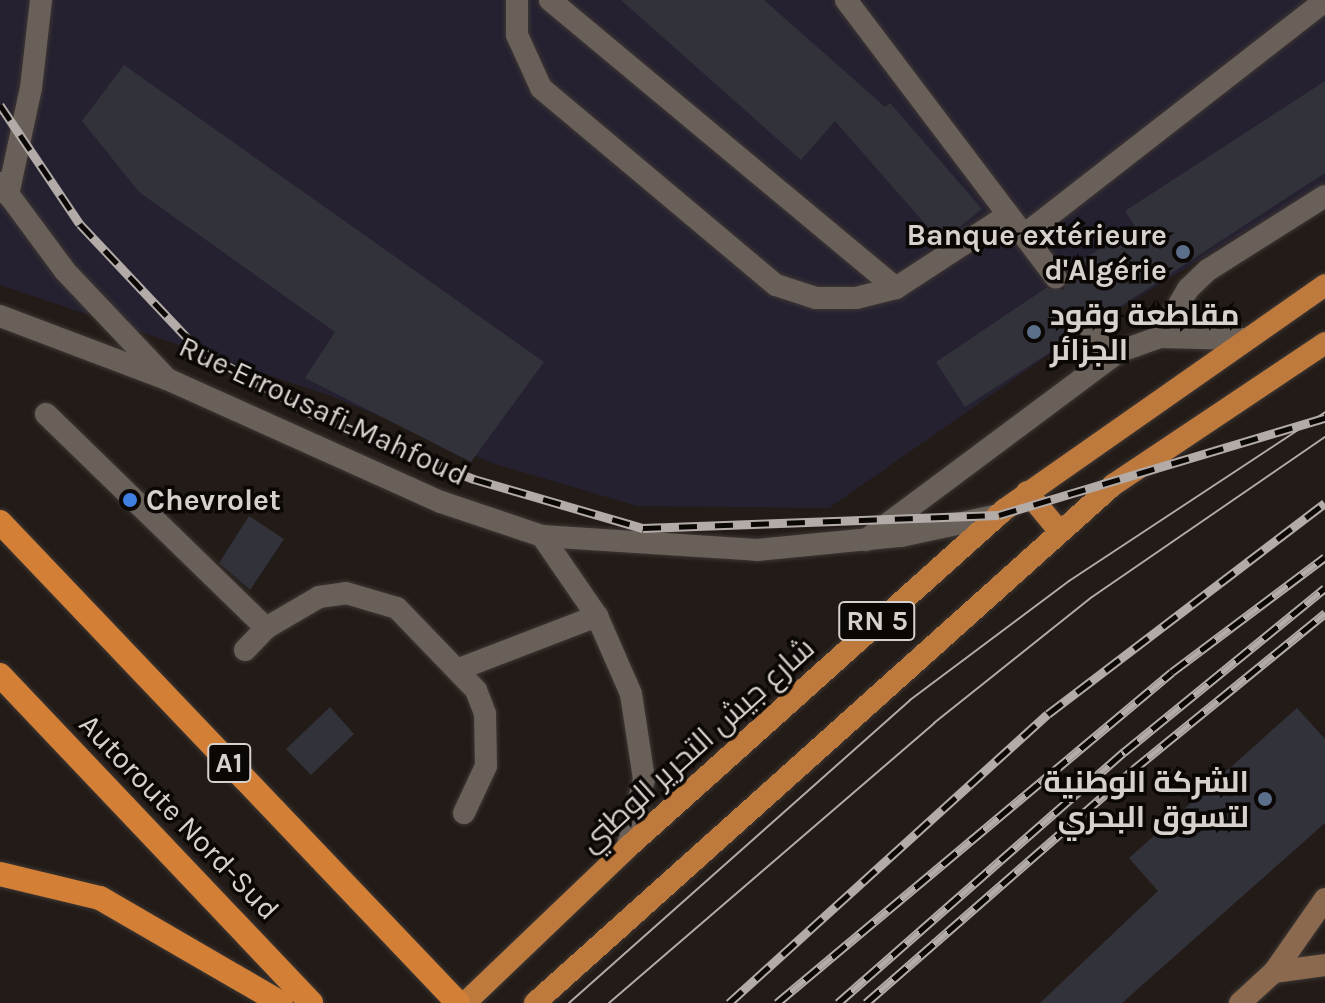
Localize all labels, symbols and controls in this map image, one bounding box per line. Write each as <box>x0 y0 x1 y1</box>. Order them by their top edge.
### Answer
place label: Banque extérieure d'Algérie <box>906 217 1167 288</box>
marker: Banque extérieure d'Algérie <box>1174 243 1192 261</box>
place label: مقاطعة وقود الجزائر <box>1050 297 1240 368</box>
marker: مقاطعة وقود الجزائر <box>1025 323 1043 341</box>
street label: Rue Errousafi Mahfoud <box>173 328 473 494</box>
place label: Chevrolet <box>146 482 281 518</box>
marker: Chevrolet <box>121 491 139 509</box>
road number: RN 5 <box>837 597 917 645</box>
street label: شارع جيش التحرير الوطني <box>572 630 822 860</box>
street label: Autoroute Nord-Sud <box>71 707 287 927</box>
road number: A1 <box>207 739 251 787</box>
place label: الشركة الوطنية لتسوق البحري <box>1044 764 1249 834</box>
marker: الشركة الوطنية لتسوق البحري <box>1256 790 1274 808</box>

